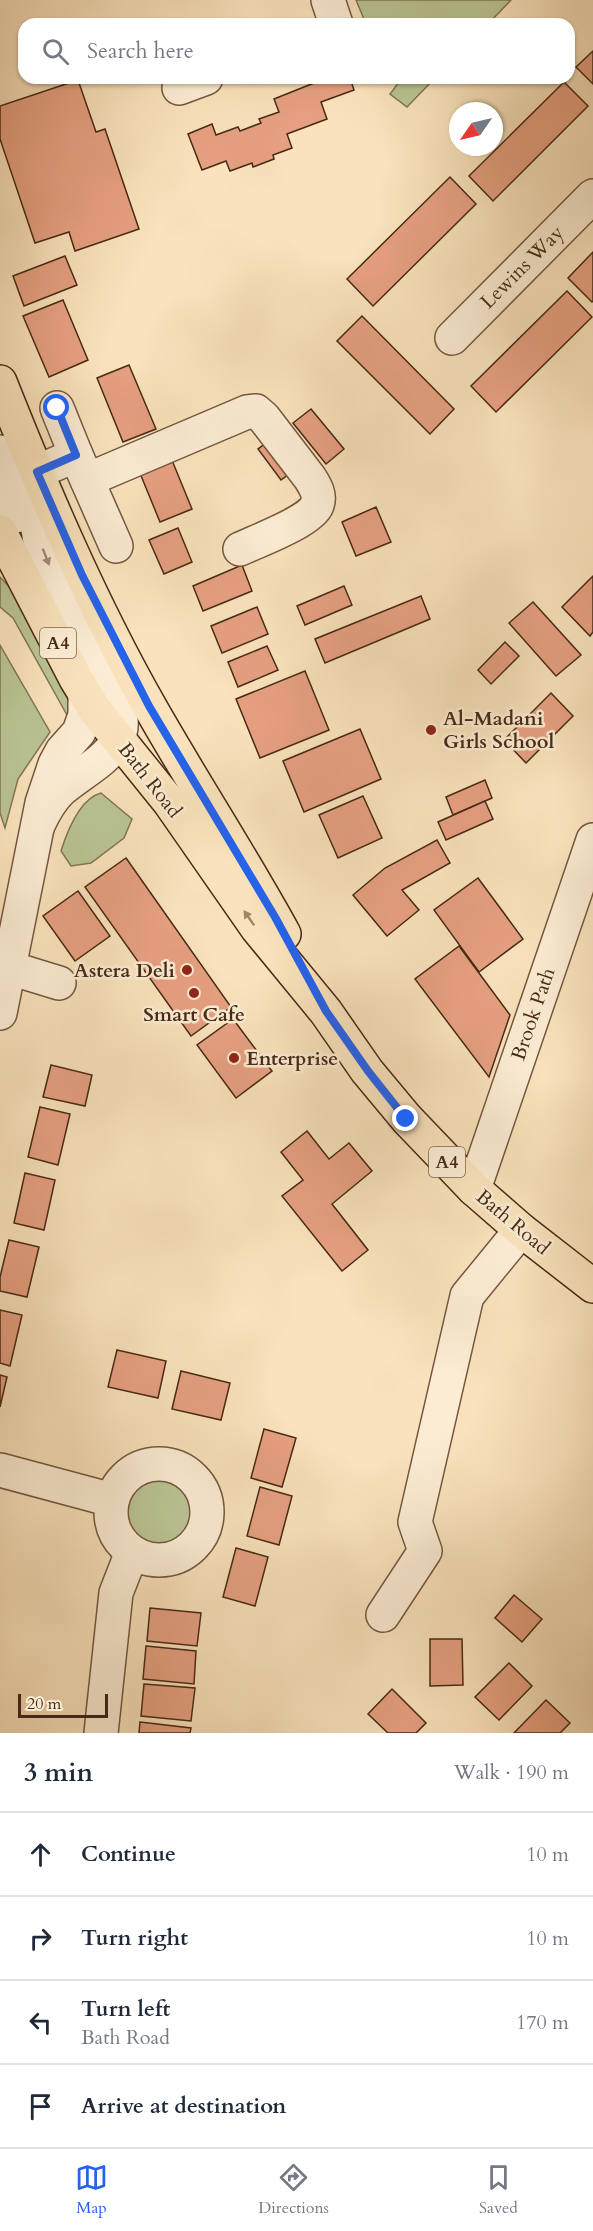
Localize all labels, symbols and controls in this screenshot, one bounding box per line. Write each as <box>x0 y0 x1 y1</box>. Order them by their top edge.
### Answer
search box <box>18 18 575 84</box>
icon: search <box>39 35 72 68</box>
text: Search here <box>87 36 194 66</box>
north arrow <box>449 102 503 156</box>
street label: Lewins Way <box>474 219 570 315</box>
route start <box>43 394 69 420</box>
one-way arrow <box>42 548 52 566</box>
road number: A4 <box>40 628 76 658</box>
place label: Al-Madani Girls School <box>443 705 554 755</box>
marker: Al-Madani Girls School <box>424 723 438 737</box>
street label: Bath Road <box>112 737 188 824</box>
one-way arrow <box>244 910 256 925</box>
place label: Astera Deli <box>74 957 175 984</box>
marker: Astera Deli <box>180 963 194 977</box>
street label: Brook Path <box>505 964 561 1064</box>
marker: Smart Cafe <box>187 986 201 1000</box>
place label: Smart Cafe <box>143 1001 245 1028</box>
place label: Enterprise <box>246 1045 338 1072</box>
marker: Enterprise <box>227 1051 241 1065</box>
route end <box>392 1105 418 1131</box>
road number: A4 <box>429 1147 465 1177</box>
street label: Bath Road <box>470 1183 556 1261</box>
scale bar <box>18 1691 108 1718</box>
text: 20 m <box>27 1693 61 1715</box>
text: 3 min <box>24 1755 93 1790</box>
text: Walk · 190 m <box>454 1759 569 1786</box>
icon: ahead <box>24 1838 57 1871</box>
text: Continue <box>81 1839 176 1869</box>
text: 10 m <box>526 1841 569 1868</box>
icon: right <box>24 1922 57 1955</box>
text: Turn right <box>81 1923 188 1953</box>
text: 10 m <box>526 1925 569 1952</box>
text: Turn left <box>81 1994 170 2024</box>
icon: left <box>24 2006 57 2039</box>
text: 170 m <box>516 2009 569 2036</box>
text: Bath Road <box>81 2024 170 2051</box>
icon: arrive <box>24 2090 57 2123</box>
text: Arrive at destination <box>81 2091 286 2121</box>
tab: Map <box>75 2161 108 2219</box>
tab: Directions <box>258 2161 329 2219</box>
tab: Saved <box>479 2161 518 2219</box>

